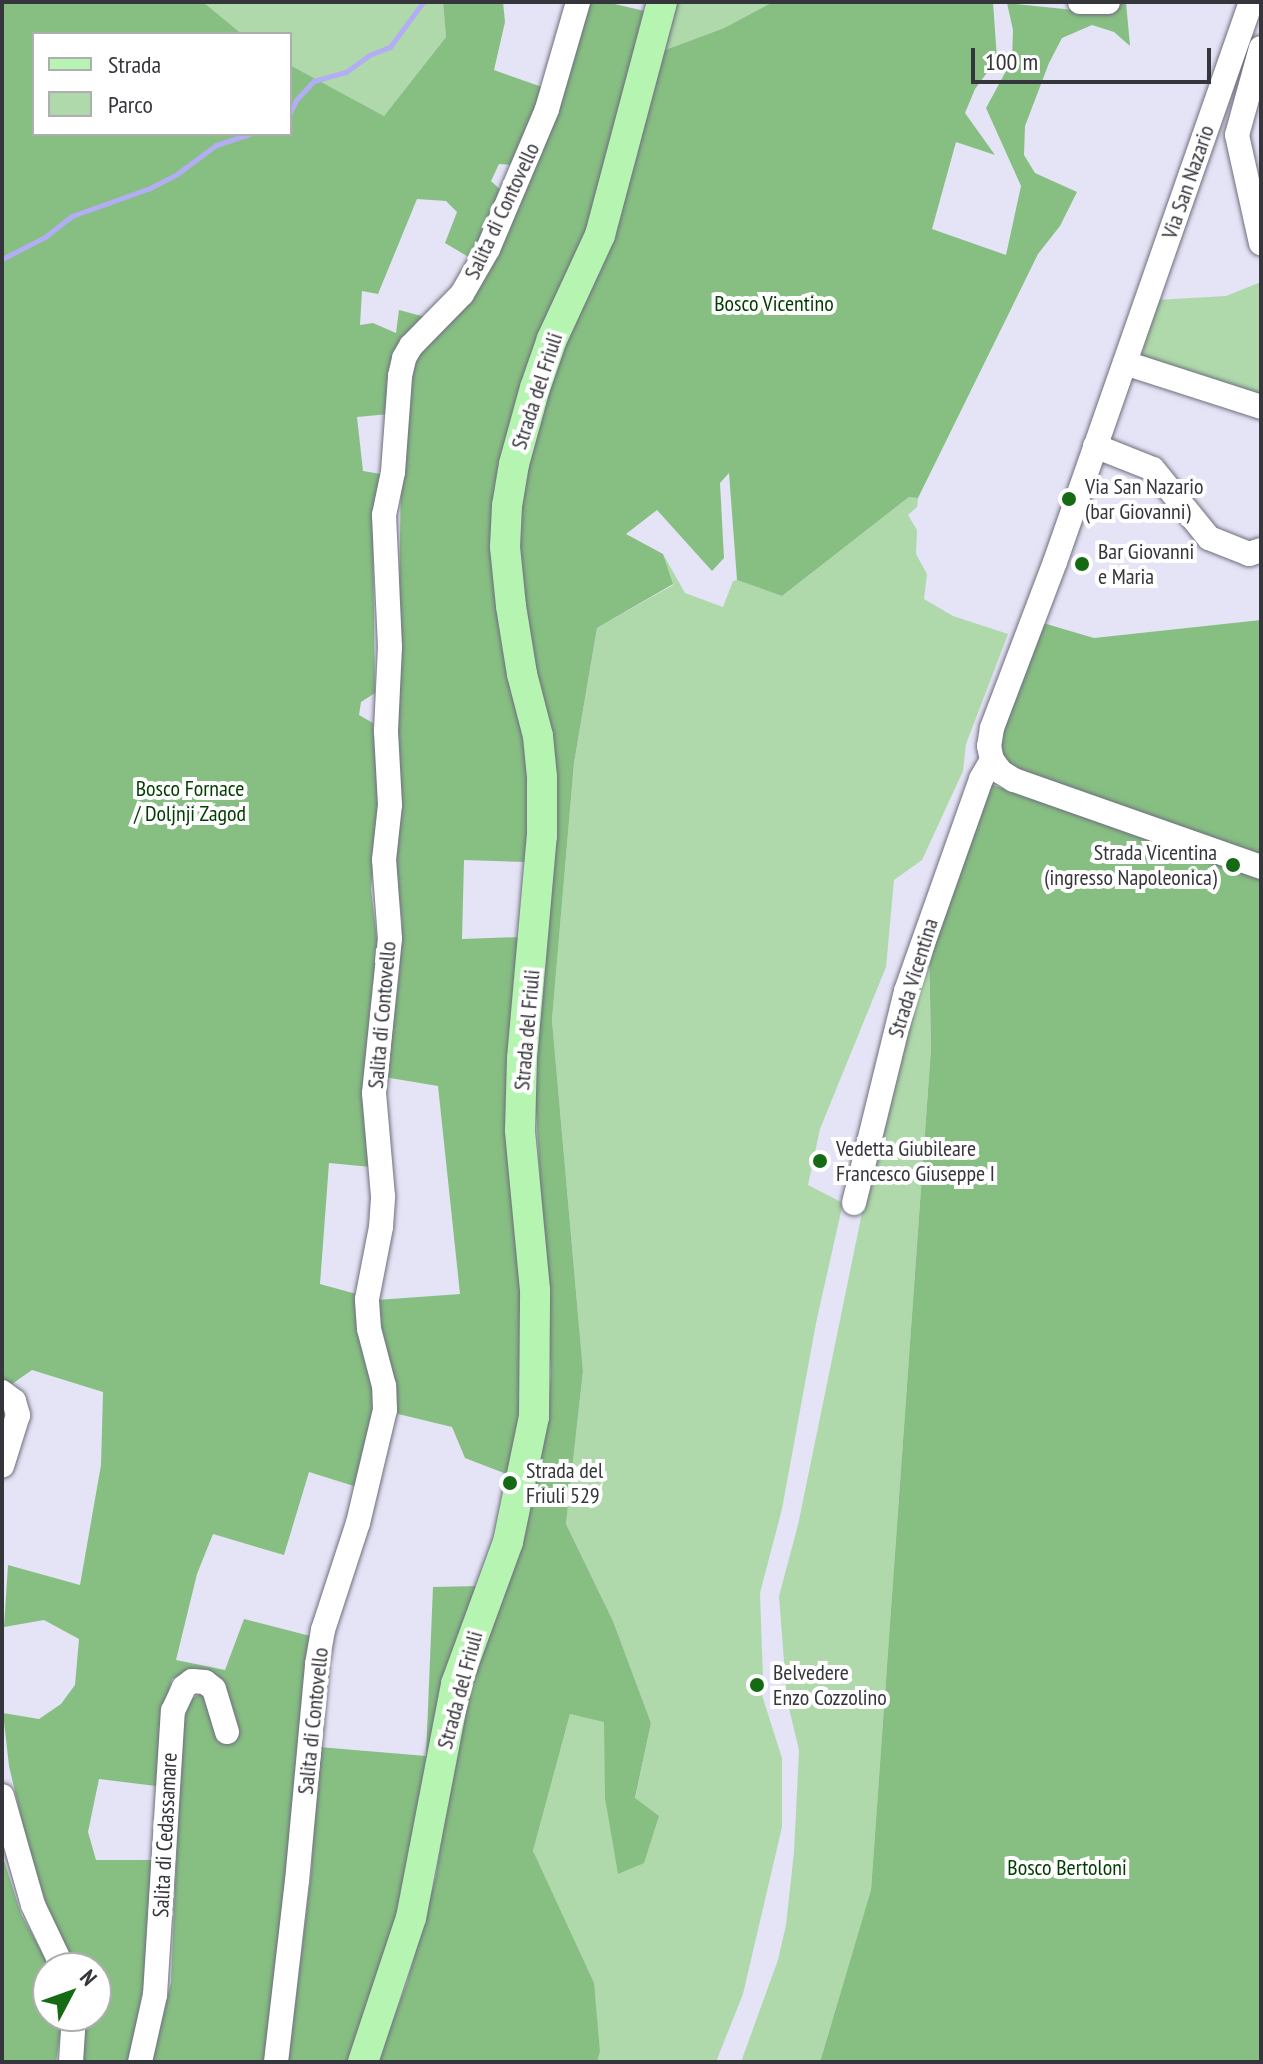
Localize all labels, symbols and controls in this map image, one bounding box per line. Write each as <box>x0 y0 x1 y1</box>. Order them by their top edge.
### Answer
legend <box>32 32 292 136</box>
scale bar <box>975 32 1215 82</box>
text: 100 m <box>985 46 1038 77</box>
text: Strada <box>108 49 161 80</box>
text: Parco <box>108 89 153 120</box>
street label: Via San Nazario <box>1156 122 1220 242</box>
street label: Salita di Contovello <box>459 138 545 284</box>
park label: Bosco Vicentino <box>714 291 834 317</box>
street label: Strada del Friuli <box>506 329 568 453</box>
place label: Via San Nazario (bar Giovanni) <box>1085 473 1204 524</box>
marker: Via San Nazario (bar Giovanni) <box>1060 490 1078 508</box>
place label: Bar Giovanni e Maria <box>1098 538 1194 590</box>
marker: Bar Giovanni e Maria <box>1073 555 1091 573</box>
park label: Bosco Fornace / Doljnji Zagod <box>134 775 246 826</box>
place label: Strada Vicentina (ingresso Napoleonica) <box>1044 839 1217 890</box>
marker: Strada Vicentina (ingresso Napoleonica) <box>1224 856 1242 874</box>
street label: Strada Vicentina <box>882 915 944 1041</box>
street label: Salita di Contovello <box>362 940 402 1090</box>
street label: Strada del Friuli <box>509 969 545 1091</box>
place label: Vedetta Giubileare Francesco Giuseppe I <box>836 1135 995 1186</box>
marker: Vedetta Giubileare Francesco Giuseppe I <box>811 1152 829 1170</box>
place label: Strada del Friuli 529 <box>526 1457 603 1508</box>
marker: Strada del Friuli 529 <box>501 1474 519 1492</box>
street label: Strada del Friuli <box>432 1628 488 1752</box>
street label: Salita di Contovello <box>292 1646 334 1796</box>
place label: Belvedere Enzo Cozzolino <box>773 1659 887 1710</box>
marker: Belvedere Enzo Cozzolino <box>748 1676 766 1694</box>
street label: Salita di Cedassamare <box>147 1752 183 1918</box>
park label: Bosco Bertoloni <box>1007 1855 1127 1881</box>
north arrow <box>32 1952 112 2032</box>
text: N <box>74 1964 103 1991</box>

